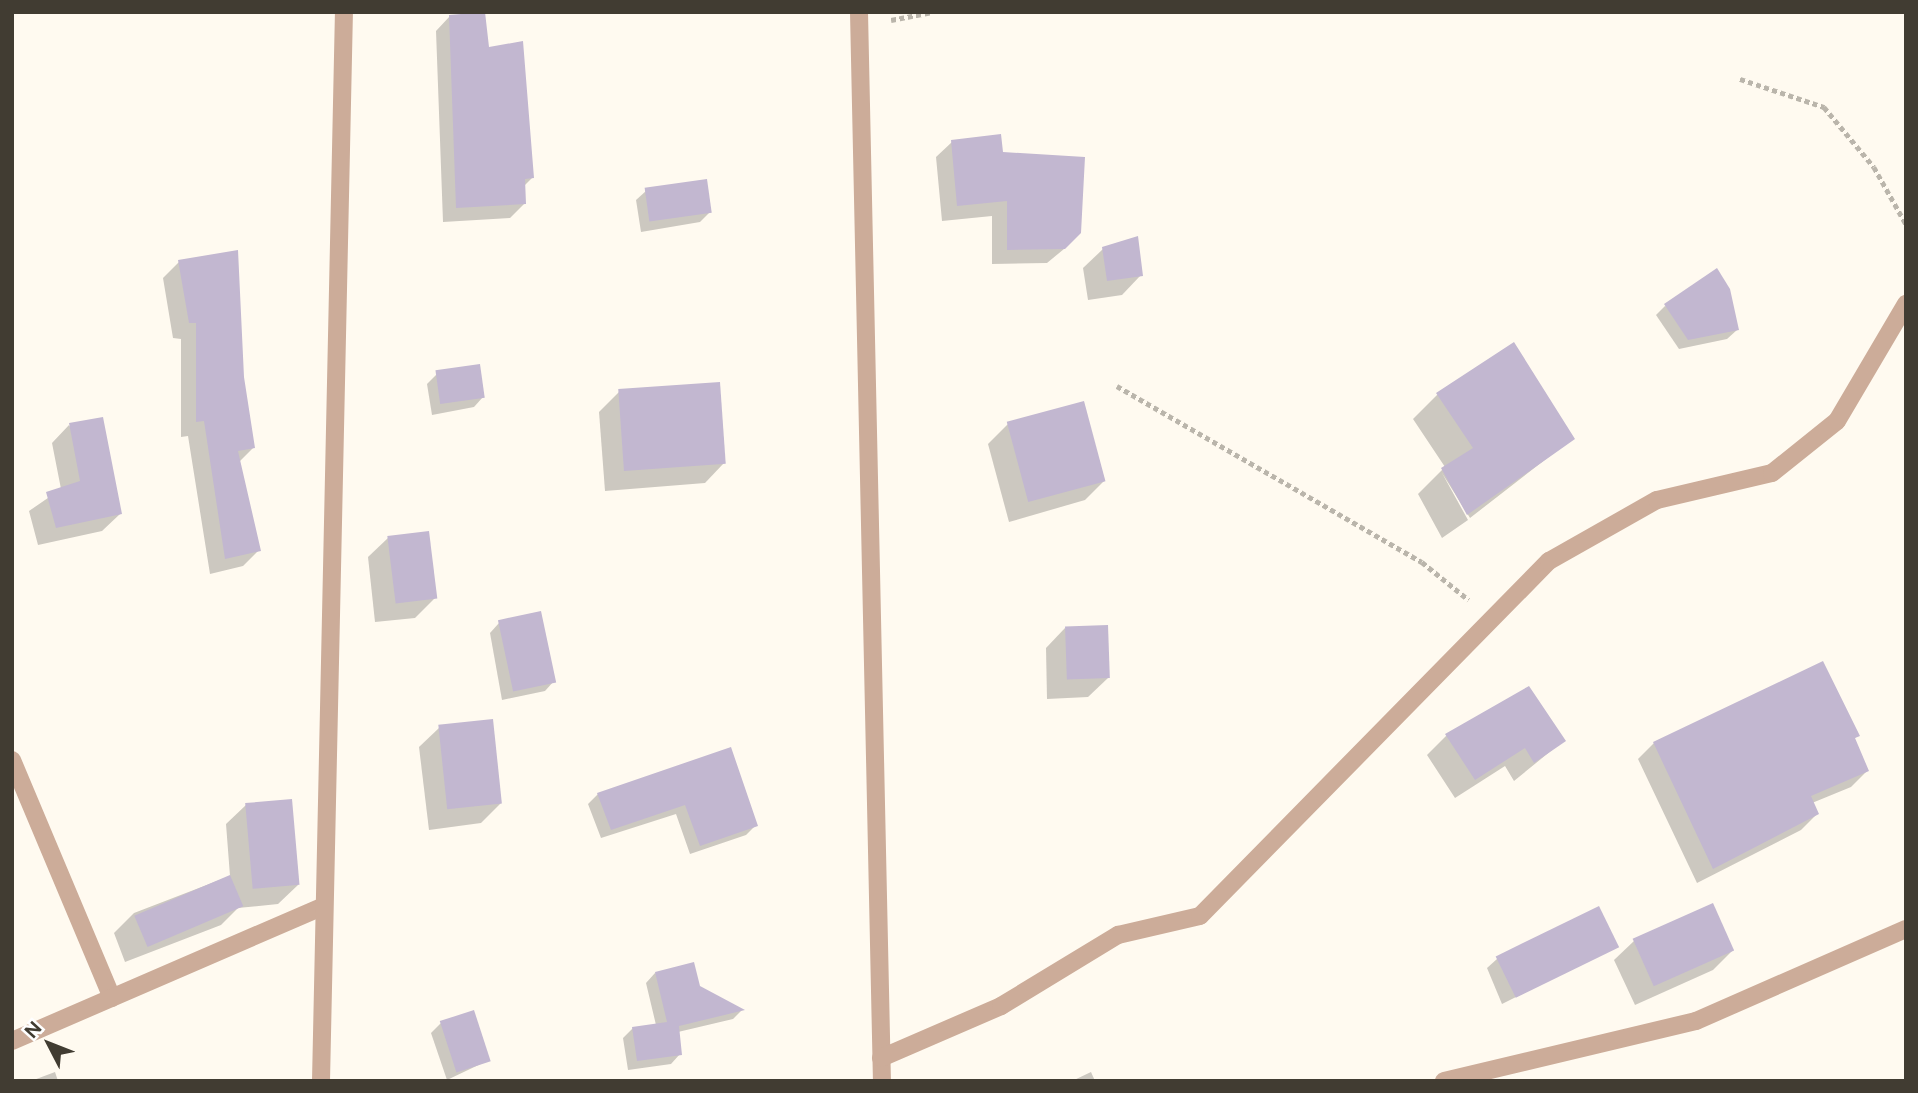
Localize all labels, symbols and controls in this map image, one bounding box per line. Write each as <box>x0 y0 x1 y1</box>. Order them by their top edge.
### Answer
north arrow <box>14 1009 84 1079</box>
text: N <box>20 1016 46 1043</box>

